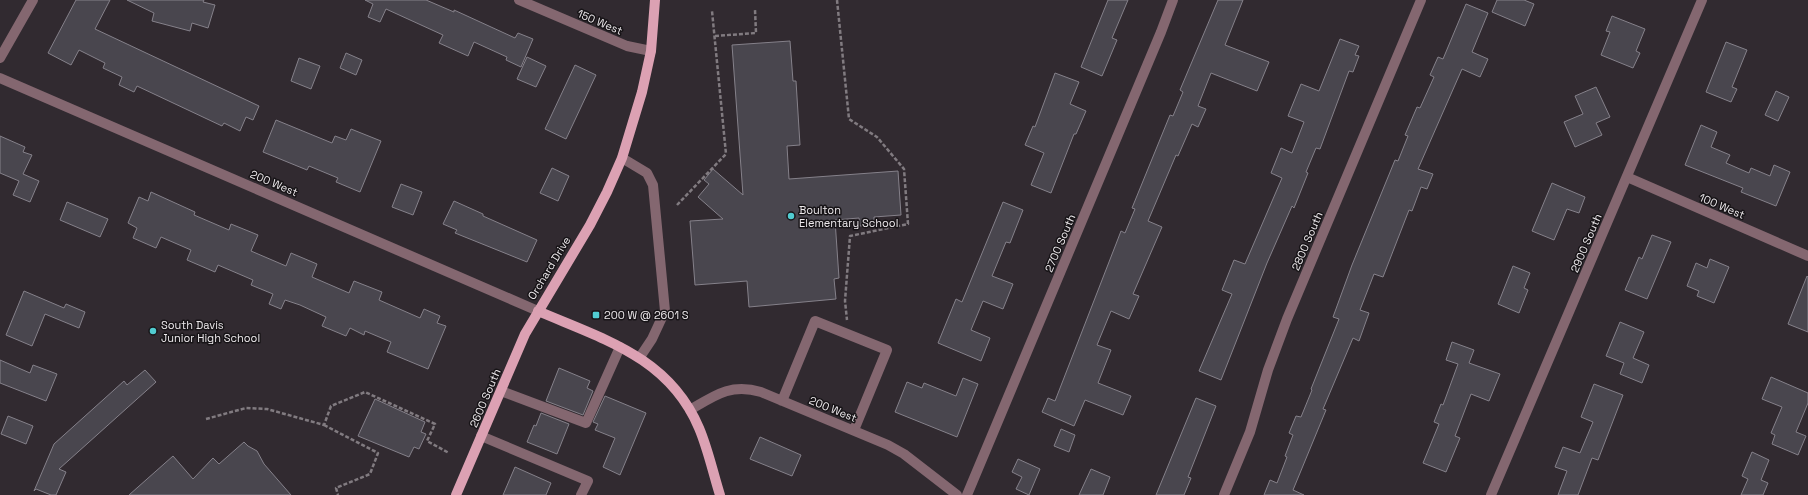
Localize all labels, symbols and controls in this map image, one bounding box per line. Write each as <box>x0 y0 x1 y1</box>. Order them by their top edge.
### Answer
street label: 150 West <box>575 6 625 38</box>
street label: 200 West <box>248 167 300 199</box>
street label: 100 West <box>1697 190 1747 222</box>
place label: Boulton Elementary School <box>799 203 898 230</box>
street label: 2800 South <box>1288 210 1326 272</box>
marker: Boulton Elementary School <box>786 211 796 221</box>
street label: 2700 South <box>1042 212 1078 274</box>
street label: 2900 South <box>1567 212 1605 274</box>
street label: Orchard Drive <box>525 234 573 302</box>
place label: 200 W @ 2601 S <box>604 308 689 322</box>
marker: 200 W @ 2601 S <box>591 310 601 320</box>
place label: South Davis Junior High School <box>161 318 260 345</box>
marker: South Davis Junior High School <box>148 326 158 336</box>
street label: 2600 South <box>466 367 504 429</box>
street label: 200 West <box>807 393 859 425</box>

